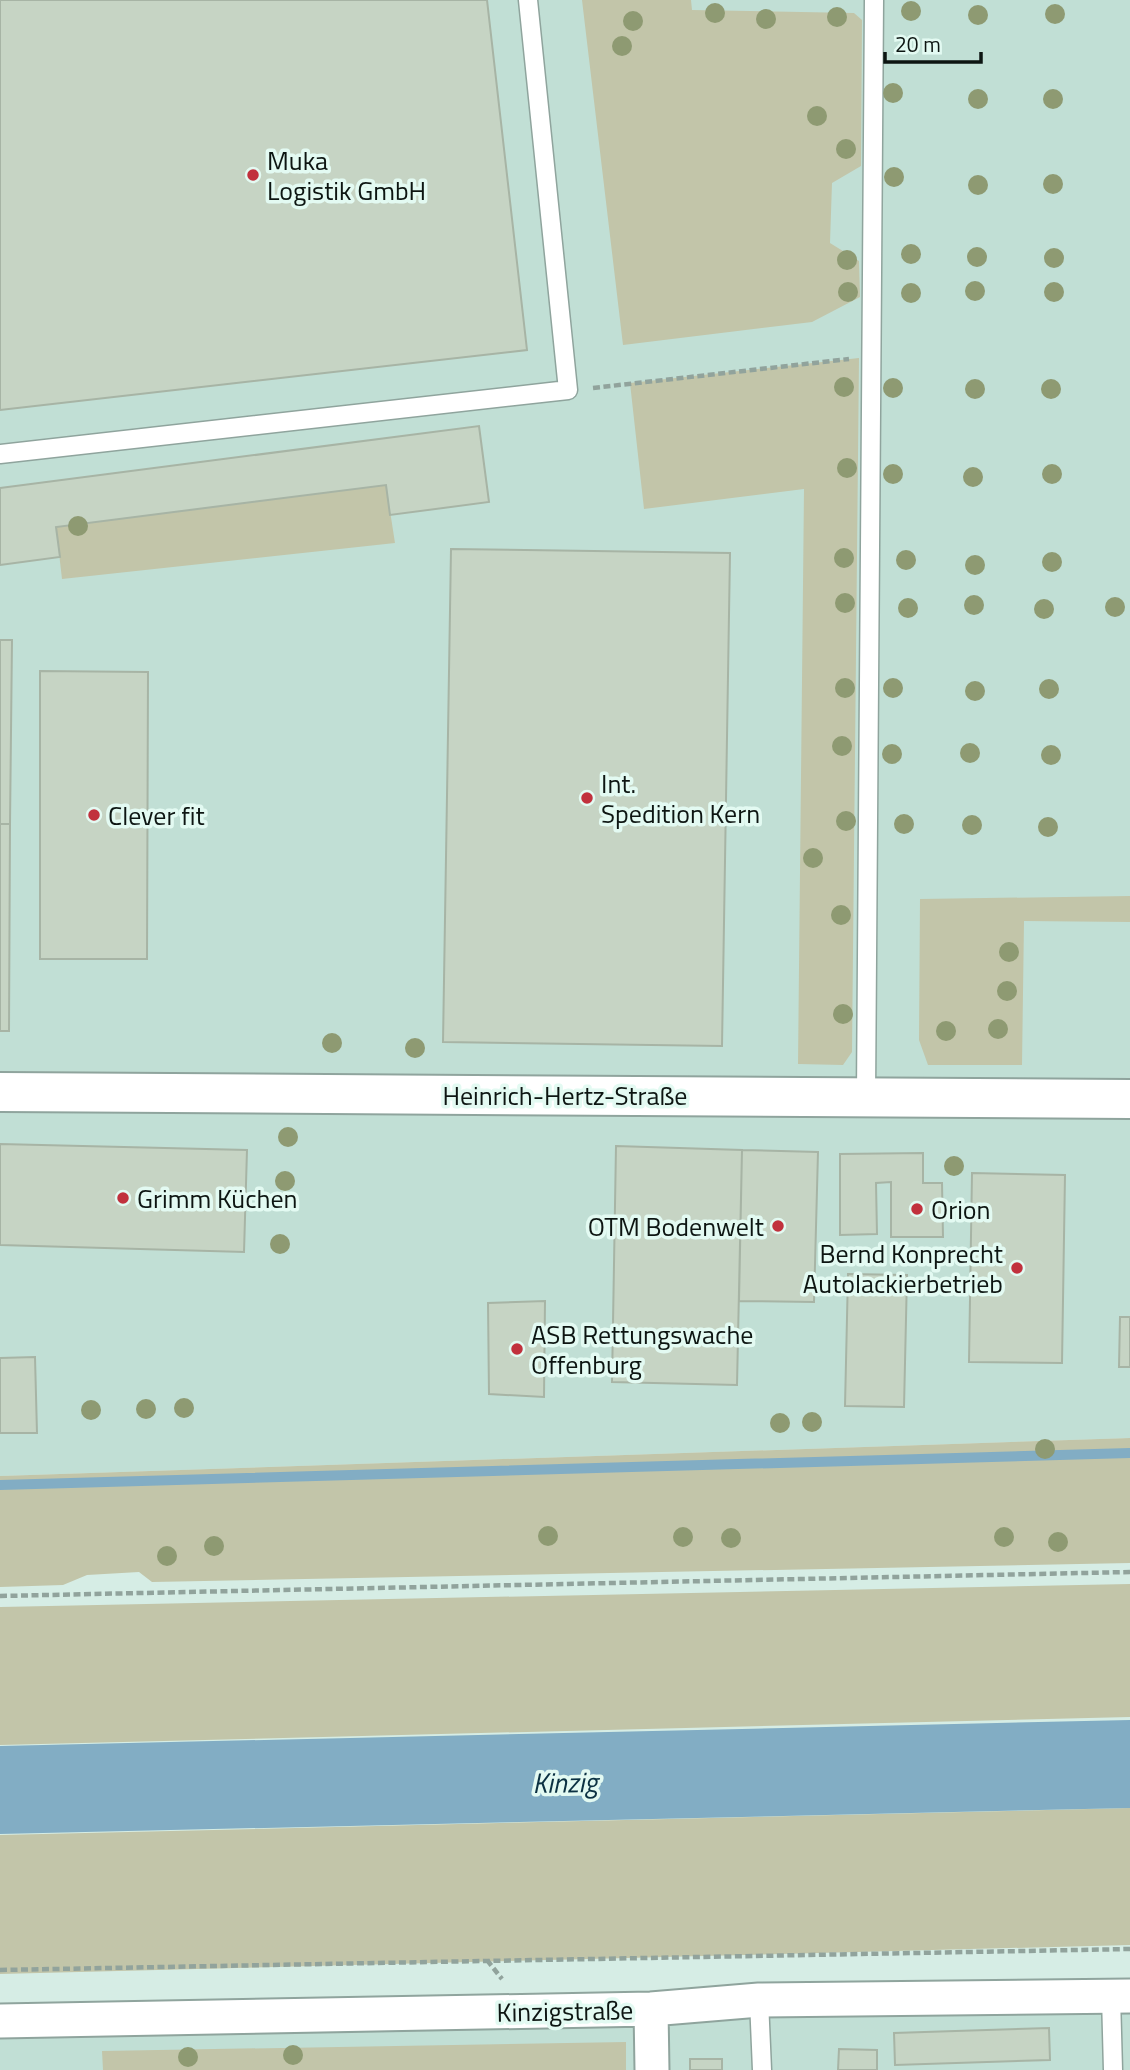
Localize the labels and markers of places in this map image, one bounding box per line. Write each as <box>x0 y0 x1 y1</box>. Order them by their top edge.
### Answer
place label: Muka Logistik GmbH <box>267 141 426 210</box>
marker: Muka Logistik GmbH <box>245 167 261 183</box>
place label: Int. Spedition Kern <box>601 764 760 833</box>
marker: Int. Spedition Kern <box>579 790 595 806</box>
place label: Clever fit <box>108 796 205 835</box>
marker: Clever fit <box>86 807 102 823</box>
place label: Grimm Küchen <box>137 1179 298 1218</box>
marker: Grimm Küchen <box>115 1190 131 1206</box>
place label: Orion <box>931 1190 991 1229</box>
marker: Orion <box>909 1201 925 1217</box>
place label: OTM Bodenwelt <box>588 1207 764 1246</box>
marker: OTM Bodenwelt <box>770 1218 786 1234</box>
place label: Bernd Konprecht Autolackierbetrieb <box>803 1234 1003 1303</box>
marker: Bernd Konprecht Autolackierbetrieb <box>1009 1260 1025 1276</box>
place label: ASB Rettungswache Offenburg <box>531 1315 753 1384</box>
marker: ASB Rettungswache Offenburg <box>509 1341 525 1357</box>

